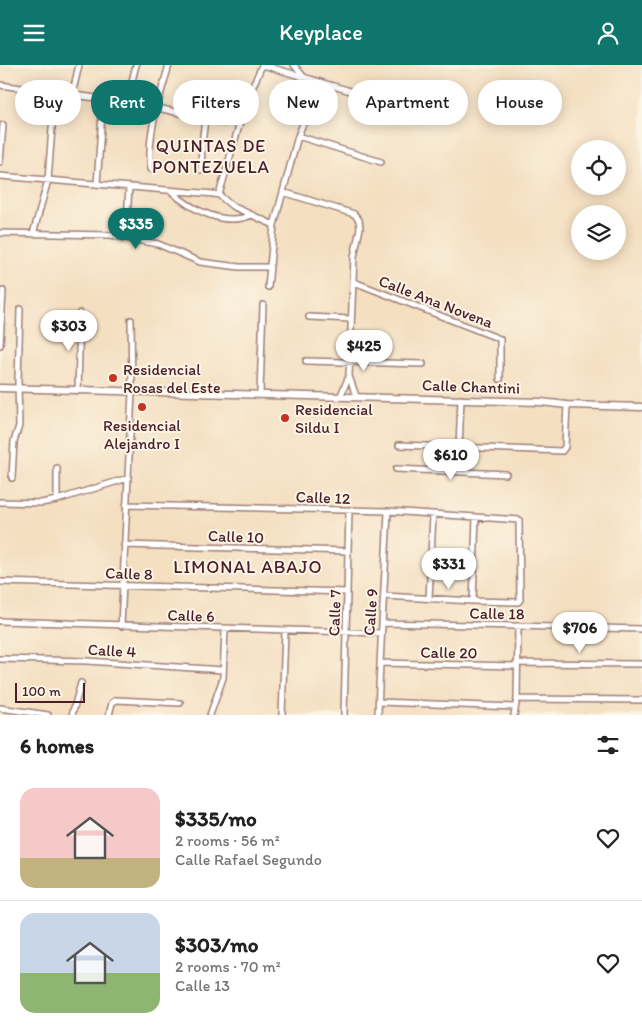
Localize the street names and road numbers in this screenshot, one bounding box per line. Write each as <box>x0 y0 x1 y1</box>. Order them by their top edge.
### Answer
street label: Calle Ana Novena <box>376 271 496 332</box>
street label: Calle Chantini <box>422 375 520 398</box>
street label: Calle 12 <box>295 487 351 508</box>
street label: Calle 10 <box>208 526 264 547</box>
street label: Calle 8 <box>105 563 153 584</box>
street label: Calle 9 <box>359 588 382 636</box>
street label: Calle 7 <box>324 589 345 637</box>
street label: Calle 18 <box>469 604 525 623</box>
street label: Calle 6 <box>167 605 215 626</box>
street label: Calle 4 <box>87 640 137 661</box>
street label: Calle 20 <box>420 643 478 662</box>

